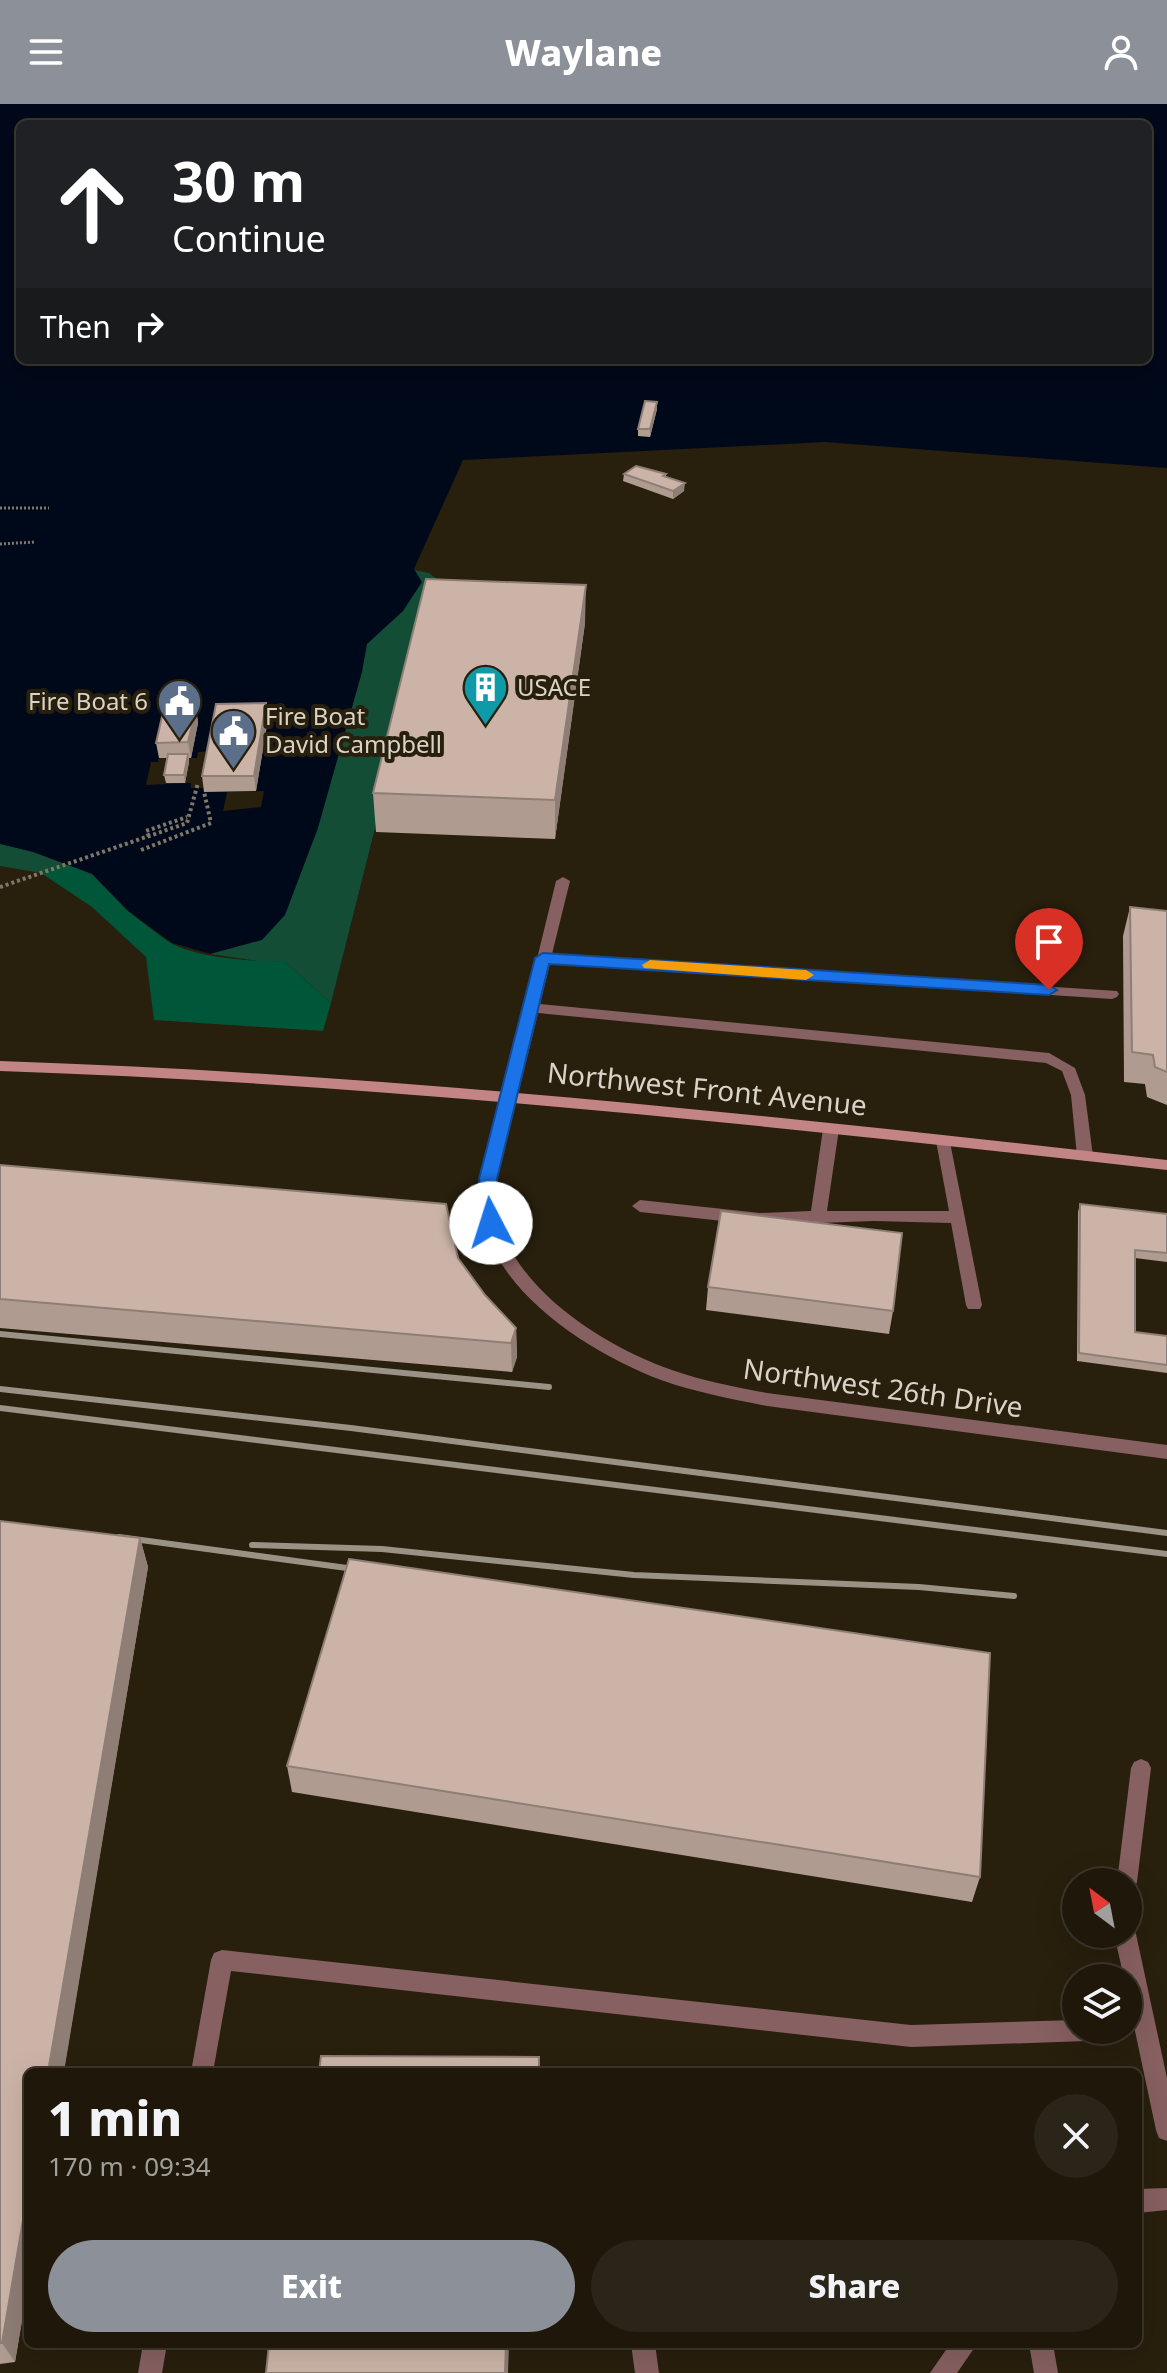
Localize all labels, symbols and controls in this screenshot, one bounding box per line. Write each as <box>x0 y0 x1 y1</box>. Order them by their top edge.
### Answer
text: Waylane <box>505 28 662 77</box>
icon: menu <box>24 30 68 74</box>
icon: person <box>1099 30 1143 74</box>
text: 30 m <box>172 142 305 218</box>
icon: ahead <box>40 152 144 256</box>
text: Continue <box>172 214 326 263</box>
icon: right <box>127 304 171 348</box>
text: Then <box>40 306 111 347</box>
building icon: USACE <box>462 664 510 727</box>
place label: USACE <box>517 670 591 703</box>
public building icon: Fire Boat 6 <box>155 678 203 741</box>
place label: Fire Boat 6 <box>28 684 148 717</box>
place label: Fire Boat David Campbell <box>265 699 442 760</box>
public building icon: Fire Boat David Campbell <box>210 707 258 770</box>
pin <box>1015 908 1083 990</box>
icon: arrive <box>1027 920 1071 964</box>
street label: Northwest Front Avenue <box>545 1052 869 1124</box>
position arrow <box>449 1181 533 1265</box>
street label: Northwest 26th Drive <box>741 1349 1025 1425</box>
north arrow <box>1062 1868 1142 1948</box>
map controls <box>1062 1868 1142 2044</box>
button: layers <box>1062 1964 1142 2044</box>
text: 1 min <box>48 2085 182 2150</box>
button: close <box>1034 2094 1118 2178</box>
text: 170 m · 09:34 <box>48 2148 211 2184</box>
button: Exit <box>48 2240 575 2332</box>
button: Share <box>591 2240 1118 2332</box>

